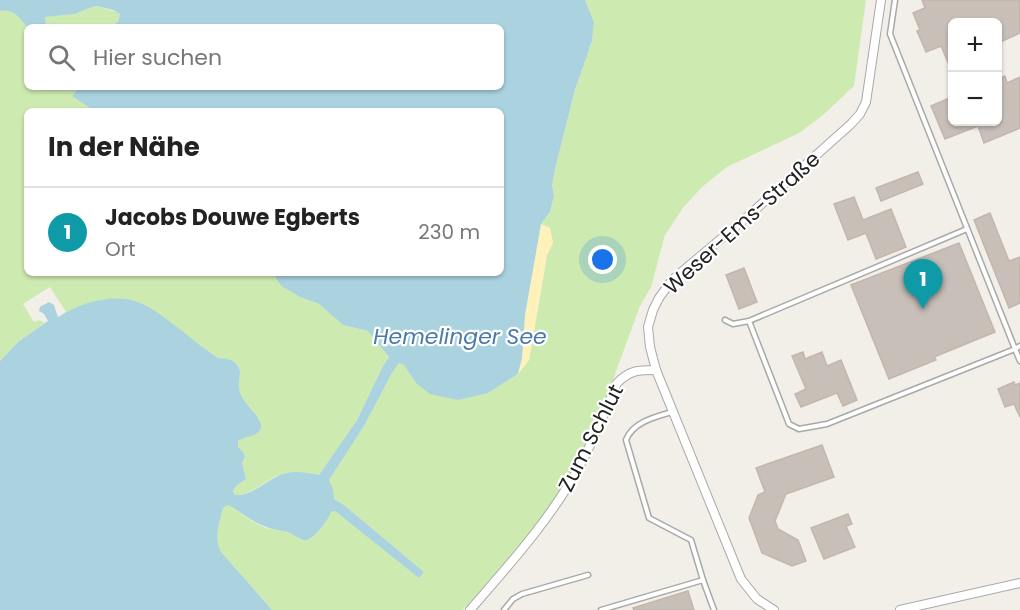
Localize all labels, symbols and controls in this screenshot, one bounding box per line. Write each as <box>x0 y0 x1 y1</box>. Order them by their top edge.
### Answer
map controls <box>948 18 1002 126</box>
button: + <box>948 18 1002 72</box>
search box <box>24 24 504 90</box>
icon: search <box>45 41 78 74</box>
text: Hier suchen <box>93 42 222 73</box>
button: − <box>948 72 1002 126</box>
text: In der Nähe <box>48 129 200 165</box>
street label: Weser-Ems-Straße <box>657 145 826 301</box>
text: Jacobs Douwe Egberts <box>105 202 360 233</box>
text: 1 <box>64 218 71 246</box>
text: 230 m <box>418 218 480 246</box>
text: Ort <box>105 235 135 263</box>
your location <box>588 245 617 274</box>
pin: 1 <box>904 260 942 309</box>
water label: Hemelinger See <box>373 321 547 352</box>
street label: Zum Schlut <box>551 379 630 496</box>

